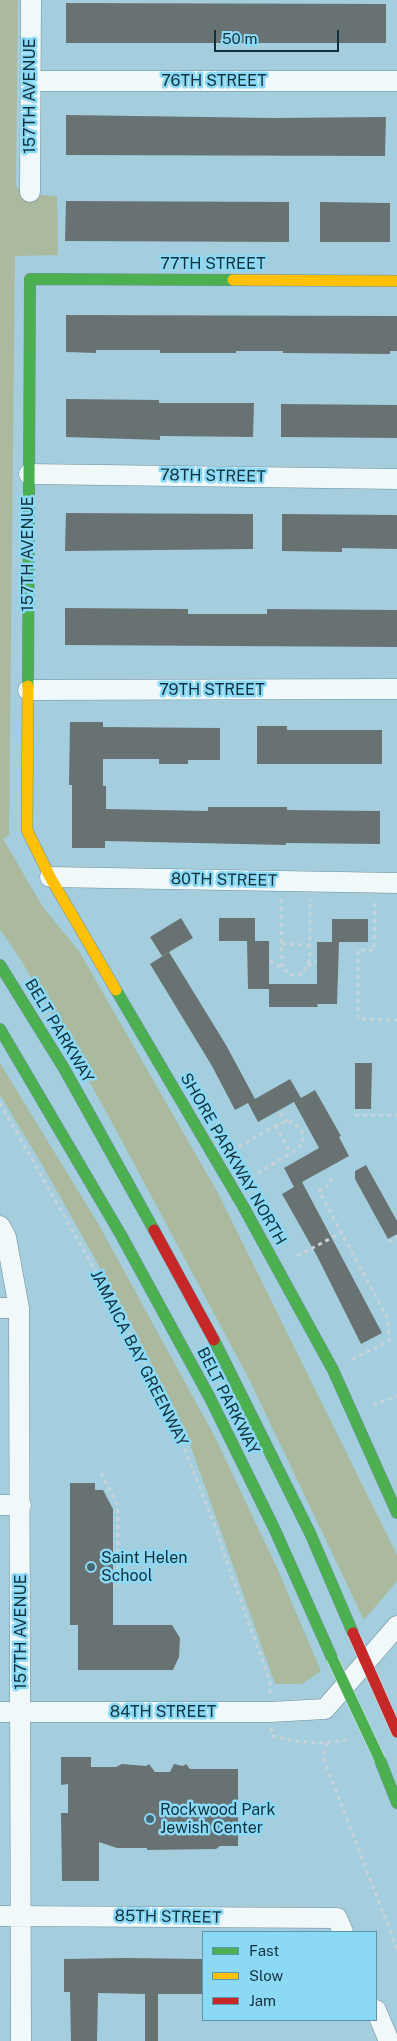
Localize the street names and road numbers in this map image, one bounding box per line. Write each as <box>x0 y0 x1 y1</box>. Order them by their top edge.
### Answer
street label: 157TH AVENUE <box>20 38 40 154</box>
street label: 76TH STREET <box>161 71 267 91</box>
street label: 77TH STREET <box>160 254 266 274</box>
street label: 78TH STREET <box>160 465 266 487</box>
street label: 157TH AVENUE <box>18 496 38 612</box>
street label: 79TH STREET <box>159 680 265 700</box>
street label: 80TH STREET <box>171 869 277 891</box>
street label: BELT PARKWAY <box>20 976 98 1086</box>
street label: SHORE PARKWAY NORTH <box>176 1070 290 1248</box>
street label: JAMAICA BAY GREENWAY <box>86 1267 192 1449</box>
street label: BELT PARKWAY <box>193 1344 263 1458</box>
street label: 157TH AVENUE <box>11 1574 31 1690</box>
street label: 84TH STREET <box>110 1702 216 1722</box>
street label: 85TH STREET <box>114 1906 222 1928</box>

